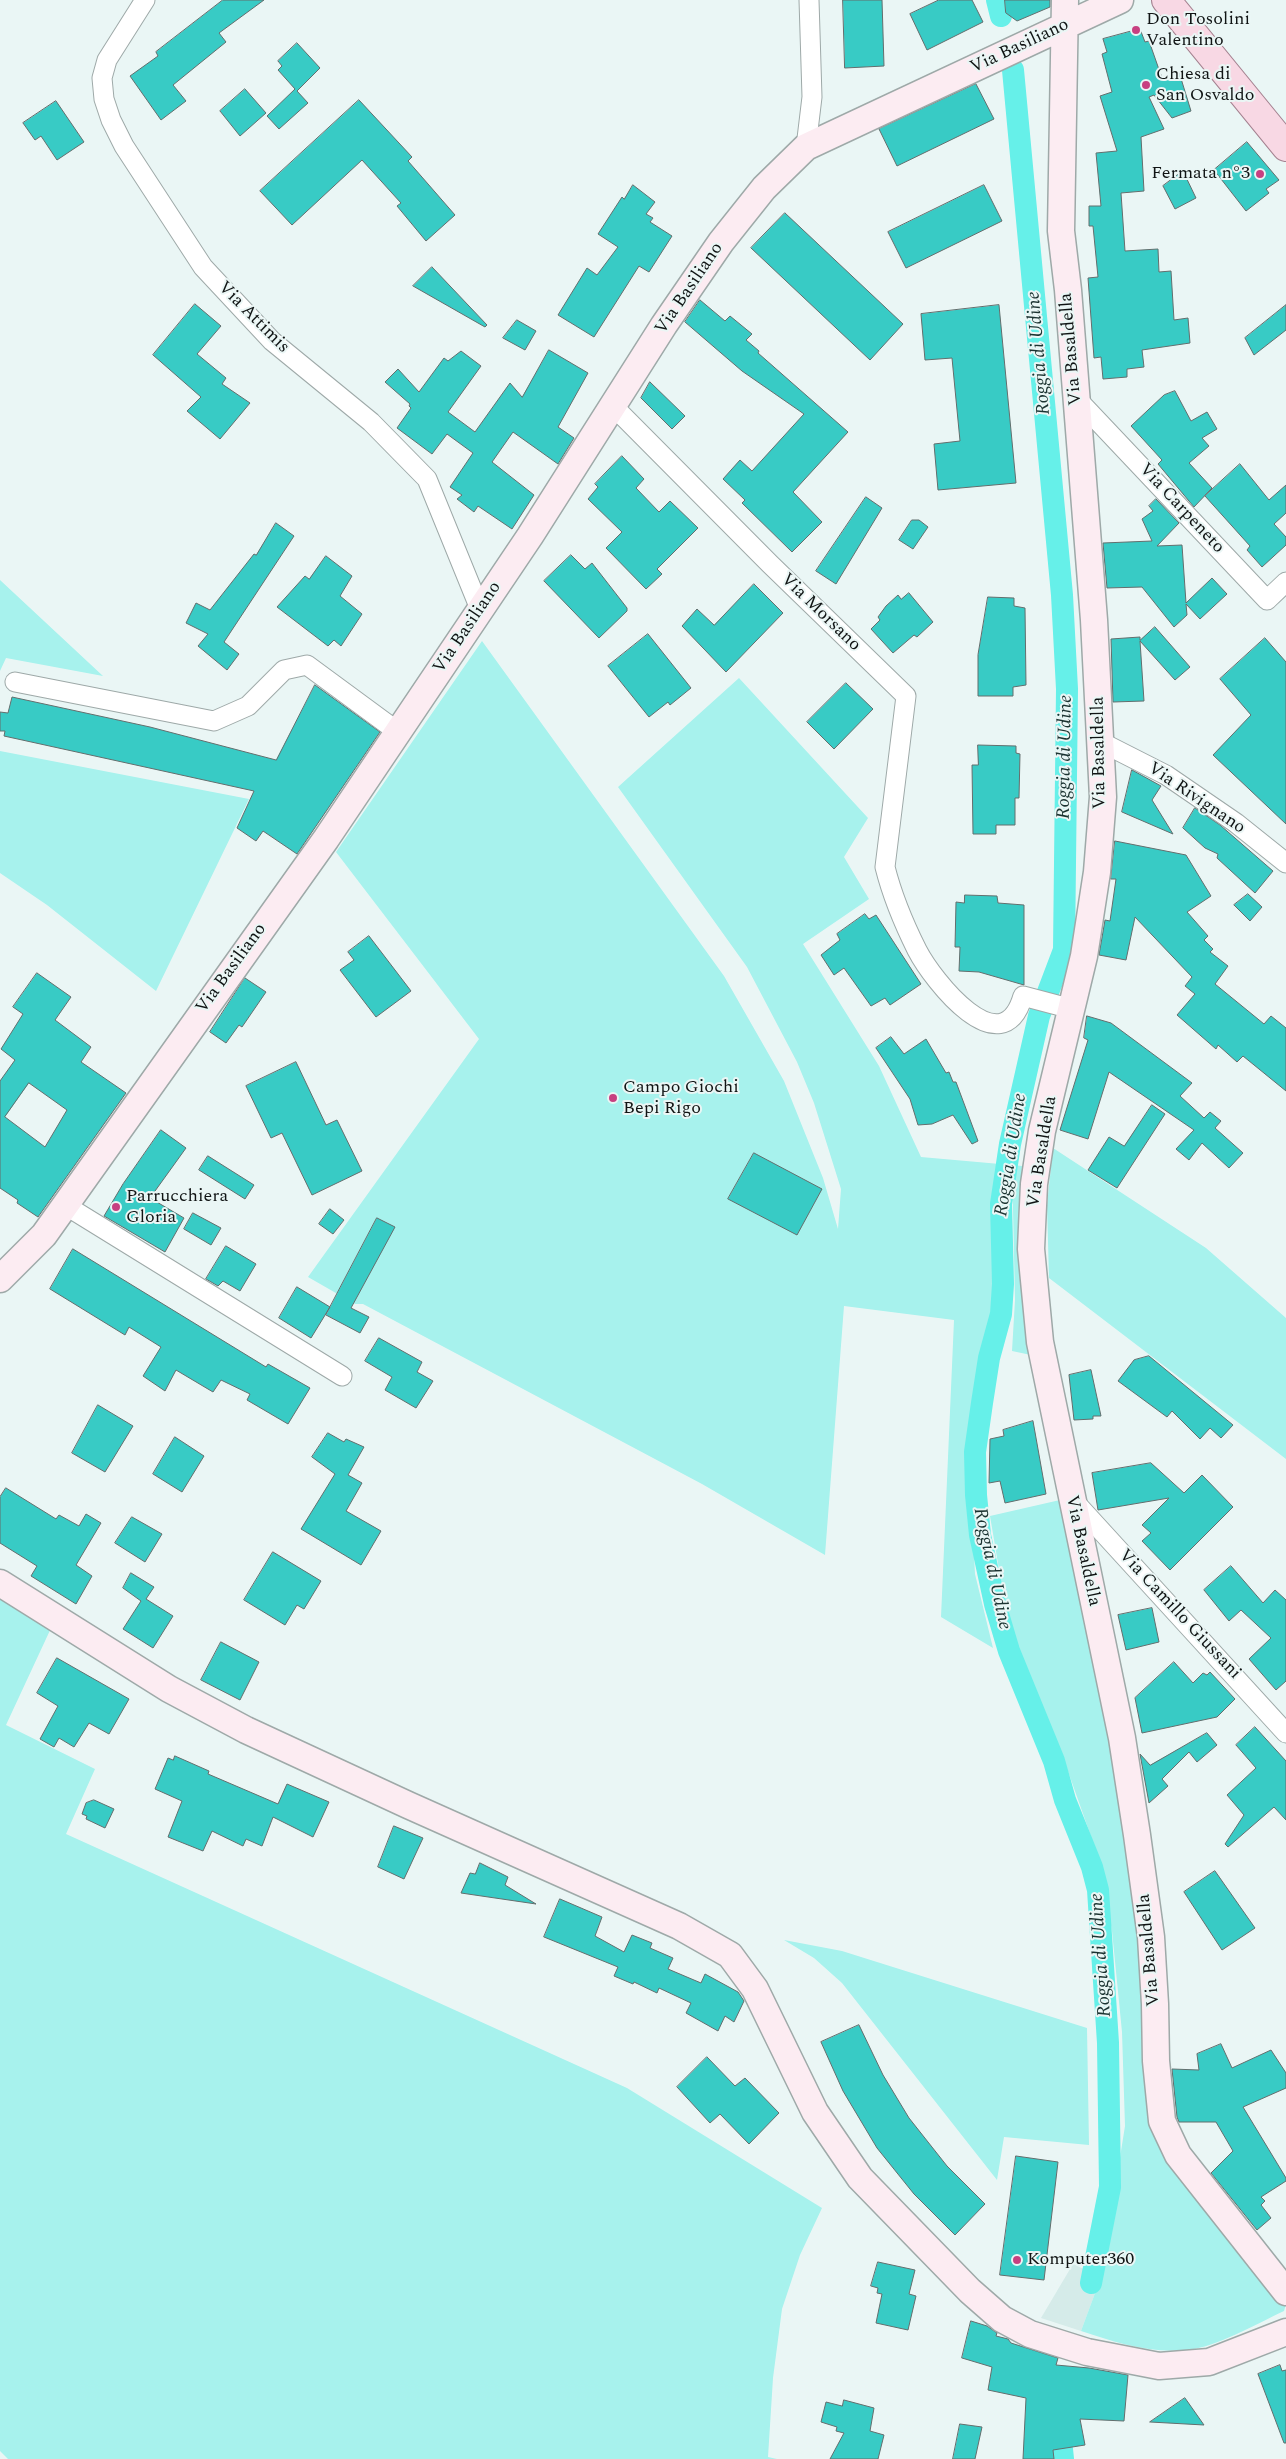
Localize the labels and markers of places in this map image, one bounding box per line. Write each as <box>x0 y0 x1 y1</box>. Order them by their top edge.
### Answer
place label: Don Tosolini Valentino <box>1146 9 1250 52</box>
marker: Don Tosolini Valentino <box>1130 24 1142 36</box>
place label: Chiesa di San Osvaldo <box>1156 64 1254 106</box>
marker: Chiesa di San Osvaldo <box>1140 79 1152 91</box>
place label: Fermata n°3 <box>1151 163 1250 185</box>
marker: Fermata n°3 <box>1254 168 1266 180</box>
place label: Campo Giochi Bepi Rigo <box>623 1077 739 1120</box>
marker: Campo Giochi Bepi Rigo <box>607 1092 619 1104</box>
place label: Parrucchiera Gloria <box>126 1186 228 1228</box>
marker: Parrucchiera Gloria <box>110 1201 122 1213</box>
place label: Komputer360 <box>1027 2249 1134 2271</box>
marker: Komputer360 <box>1011 2254 1023 2266</box>

